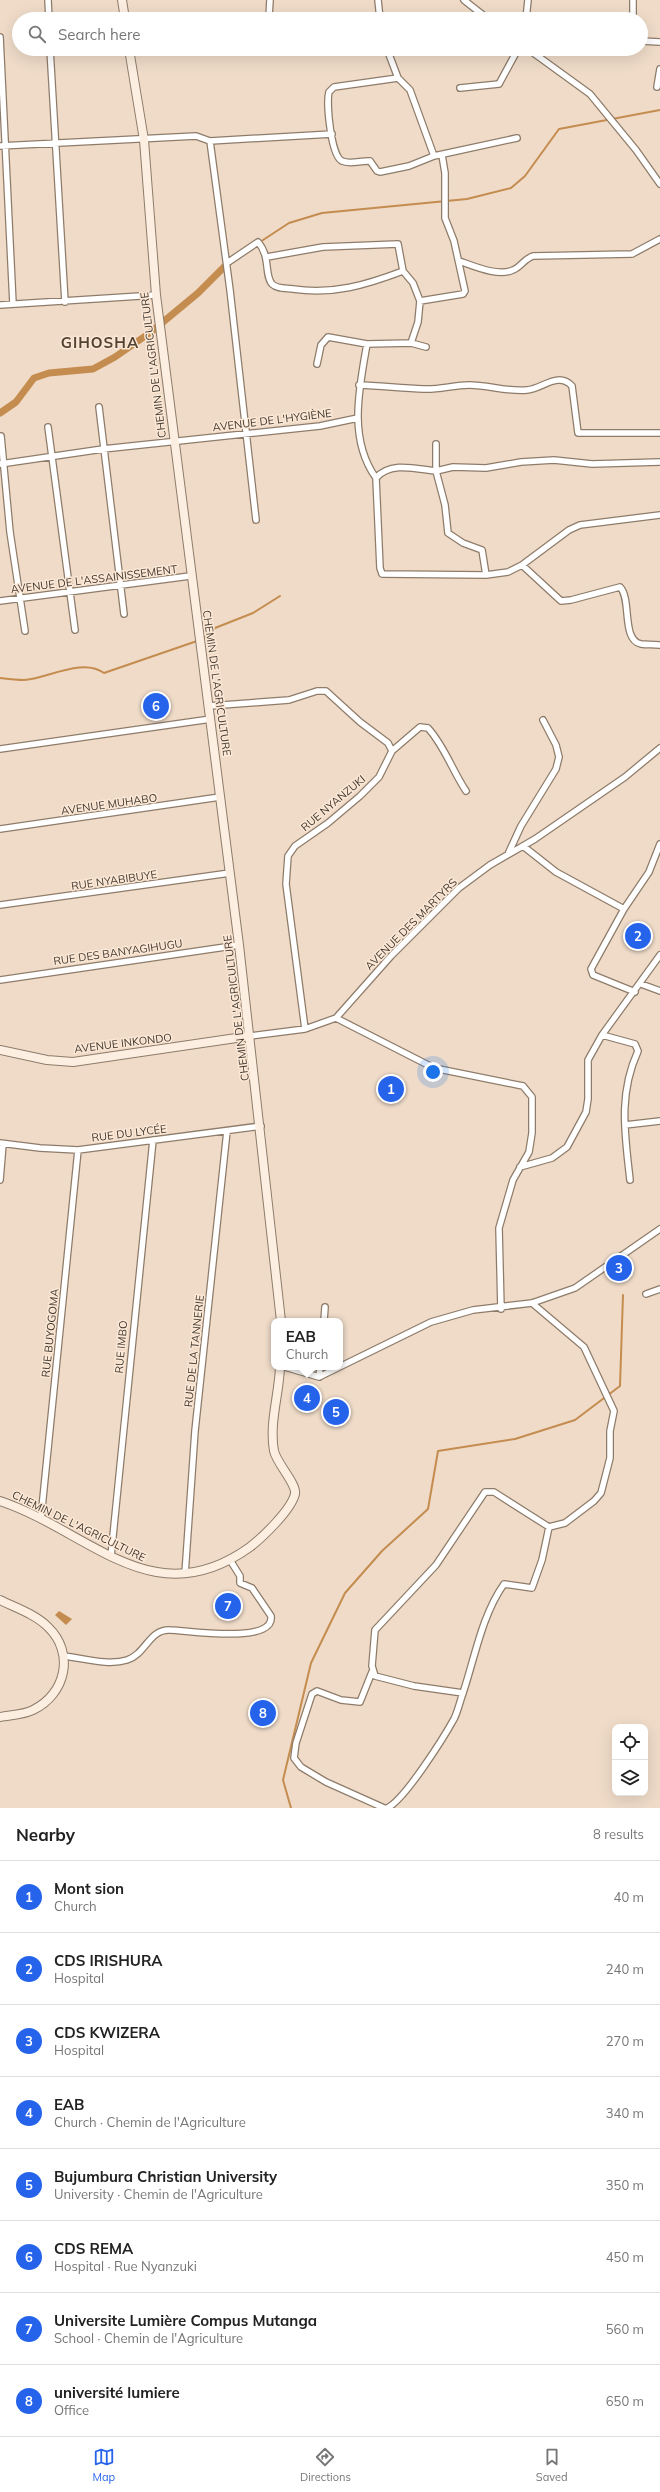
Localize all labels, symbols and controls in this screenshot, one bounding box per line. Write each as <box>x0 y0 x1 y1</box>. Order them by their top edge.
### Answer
search box <box>12 12 648 56</box>
icon: search <box>26 23 48 45</box>
text: Search here <box>58 25 140 44</box>
street label: CHEMIN DE L'AGRICULTURE <box>137 291 169 439</box>
district label: GIHOSHA <box>61 333 139 352</box>
street label: AVENUE DE L'HYGIÈNE <box>212 406 332 434</box>
street label: AVENUE DE L'ASSAINISSEMENT <box>10 562 178 596</box>
street label: CHEMIN DE L'AGRICULTURE <box>200 609 234 757</box>
pin: 6 <box>143 691 169 721</box>
street label: RUE NYANZUKI <box>298 772 368 834</box>
street label: AVENUE MUHABO <box>60 790 158 818</box>
street label: RUE NYABIBUYE <box>70 867 158 893</box>
street label: AVENUE DES MARTYRS <box>362 875 460 973</box>
pin: 2 <box>625 921 651 951</box>
street label: CHEMIN DE L'AGRICULTURE <box>220 934 252 1082</box>
street label: RUE DES BANYAGIHUGU <box>53 936 183 968</box>
street label: AVENUE INKONDO <box>73 1030 173 1056</box>
your location <box>423 1062 443 1082</box>
pin: 1 <box>378 1074 404 1104</box>
street label: RUE DU LYCÉE <box>91 1121 167 1145</box>
pin: 3 <box>606 1253 632 1283</box>
street label: RUE BUYOGOMA <box>38 1288 62 1378</box>
street label: RUE DE LA TANNERIE <box>181 1294 207 1408</box>
popup <box>271 1318 343 1370</box>
street label: RUE IMBO <box>112 1320 130 1374</box>
text: EAB <box>286 1327 316 1346</box>
text: Church <box>286 1346 328 1362</box>
pin: 4 <box>294 1383 320 1413</box>
pin: 5 <box>323 1397 349 1427</box>
street label: CHEMIN DE L'AGRICULTURE <box>10 1487 148 1565</box>
pin: 7 <box>215 1591 241 1621</box>
pin: 8 <box>250 1698 276 1728</box>
map controls <box>612 1724 648 1796</box>
button: locate <box>612 1724 648 1760</box>
button: layers <box>612 1760 648 1796</box>
text: Nearby <box>16 1824 75 1845</box>
text: 8 results <box>593 1826 644 1842</box>
text: Mont sion <box>54 1879 124 1898</box>
text: 1 <box>25 1889 33 1905</box>
text: 40 m <box>614 1889 644 1905</box>
text: Church <box>54 1898 97 1914</box>
text: CDS IRISHURA <box>54 1951 163 1970</box>
text: 2 <box>25 1961 33 1977</box>
text: 240 m <box>606 1961 644 1977</box>
text: Hospital <box>54 1970 104 1986</box>
text: CDS KWIZERA <box>54 2023 160 2042</box>
text: 3 <box>25 2033 33 2049</box>
text: 270 m <box>606 2033 644 2049</box>
text: Hospital <box>54 2042 104 2058</box>
text: EAB <box>54 2095 84 2114</box>
text: 4 <box>25 2105 33 2121</box>
text: 340 m <box>606 2105 644 2121</box>
text: Church · Chemin de l'Agriculture <box>54 2114 246 2130</box>
text: Bujumbura Christian University <box>54 2167 277 2186</box>
text: 5 <box>25 2177 33 2193</box>
text: 350 m <box>606 2177 644 2193</box>
text: University · Chemin de l'Agriculture <box>54 2186 263 2202</box>
text: CDS REMA <box>54 2239 133 2258</box>
text: 6 <box>25 2249 33 2265</box>
text: 450 m <box>606 2249 644 2265</box>
text: Hospital · Rue Nyanzuki <box>54 2258 197 2274</box>
text: Universite Lumière Compus Mutanga <box>54 2311 317 2330</box>
text: 7 <box>25 2321 33 2337</box>
text: 560 m <box>606 2321 644 2337</box>
text: School · Chemin de l'Agriculture <box>54 2330 243 2346</box>
text: université lumiere <box>54 2383 180 2402</box>
text: 8 <box>25 2393 33 2409</box>
text: 650 m <box>606 2393 644 2409</box>
text: Office <box>54 2402 89 2418</box>
tab: Map <box>92 2446 115 2484</box>
tab: Directions <box>300 2446 351 2484</box>
tab: Saved <box>536 2446 568 2484</box>

